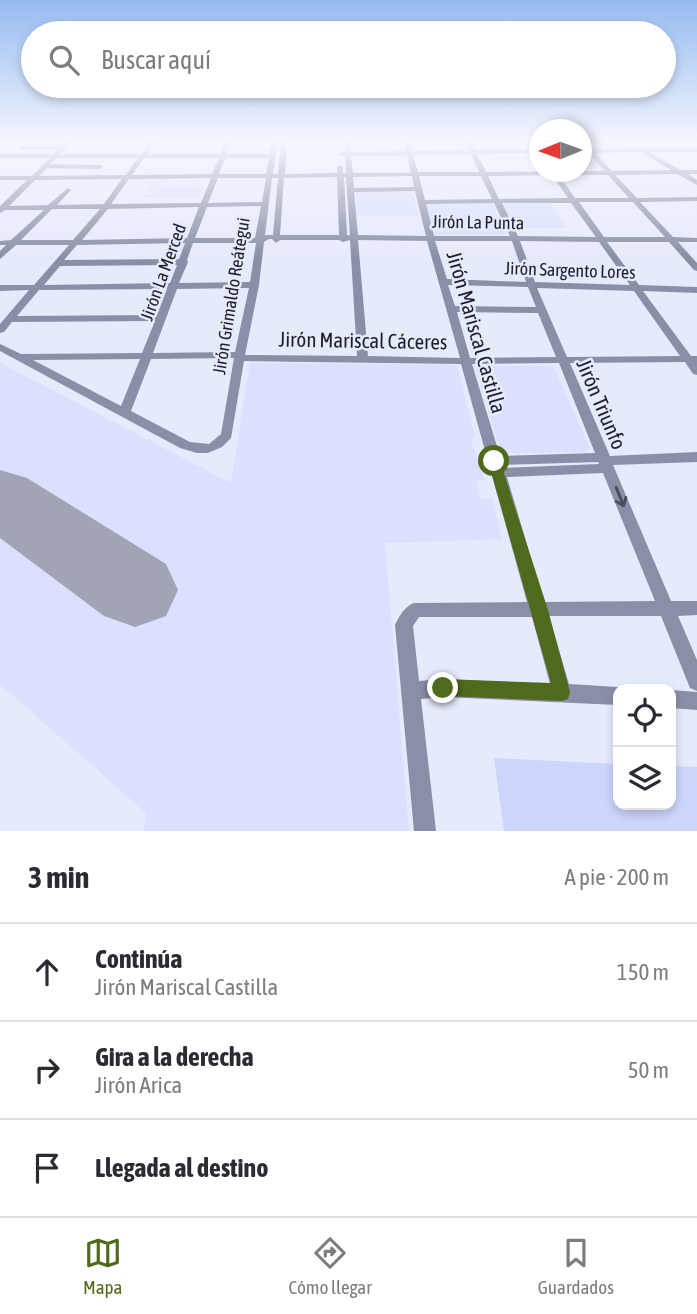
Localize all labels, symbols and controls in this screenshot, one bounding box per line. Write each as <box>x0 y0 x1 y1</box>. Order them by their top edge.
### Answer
search box <box>21 21 676 98</box>
icon: search <box>45 41 83 79</box>
text: Buscar aquí <box>101 45 211 75</box>
north arrow <box>529 119 592 182</box>
street label: Jirón La Punta <box>432 211 524 233</box>
street label: Jirón Grimaldo Reátegui <box>208 216 254 376</box>
street label: Jirón La Merced <box>136 221 190 323</box>
street label: Jirón Mariscal Castilla <box>442 248 512 416</box>
street label: Jirón Sargento Lores <box>504 257 636 283</box>
street label: Jirón Mariscal Cáceres <box>279 327 447 353</box>
street label: Jirón Triunfo <box>572 355 632 453</box>
route start <box>478 445 509 476</box>
one-way arrow <box>615 486 628 507</box>
route end <box>427 672 458 703</box>
map controls <box>613 684 676 810</box>
button: locate <box>613 684 676 747</box>
button: layers <box>613 747 676 810</box>
text: 3 min <box>28 860 89 894</box>
text: A pie · 200 m <box>565 864 669 890</box>
text: Continúa <box>95 944 182 974</box>
icon: ahead <box>28 953 66 991</box>
text: 150 m <box>617 959 669 985</box>
text: Jirón Mariscal Castilla <box>95 974 278 1000</box>
text: Gira a la derecha <box>95 1042 254 1072</box>
icon: right <box>28 1051 66 1089</box>
text: 50 m <box>628 1057 669 1083</box>
text: Jirón Arica <box>95 1072 182 1098</box>
icon: arrive <box>28 1149 66 1187</box>
text: Llegada al destino <box>95 1153 268 1183</box>
tab: Mapa <box>83 1234 122 1298</box>
tab: Cómo llegar <box>288 1234 372 1298</box>
tab: Guardados <box>538 1234 614 1298</box>

